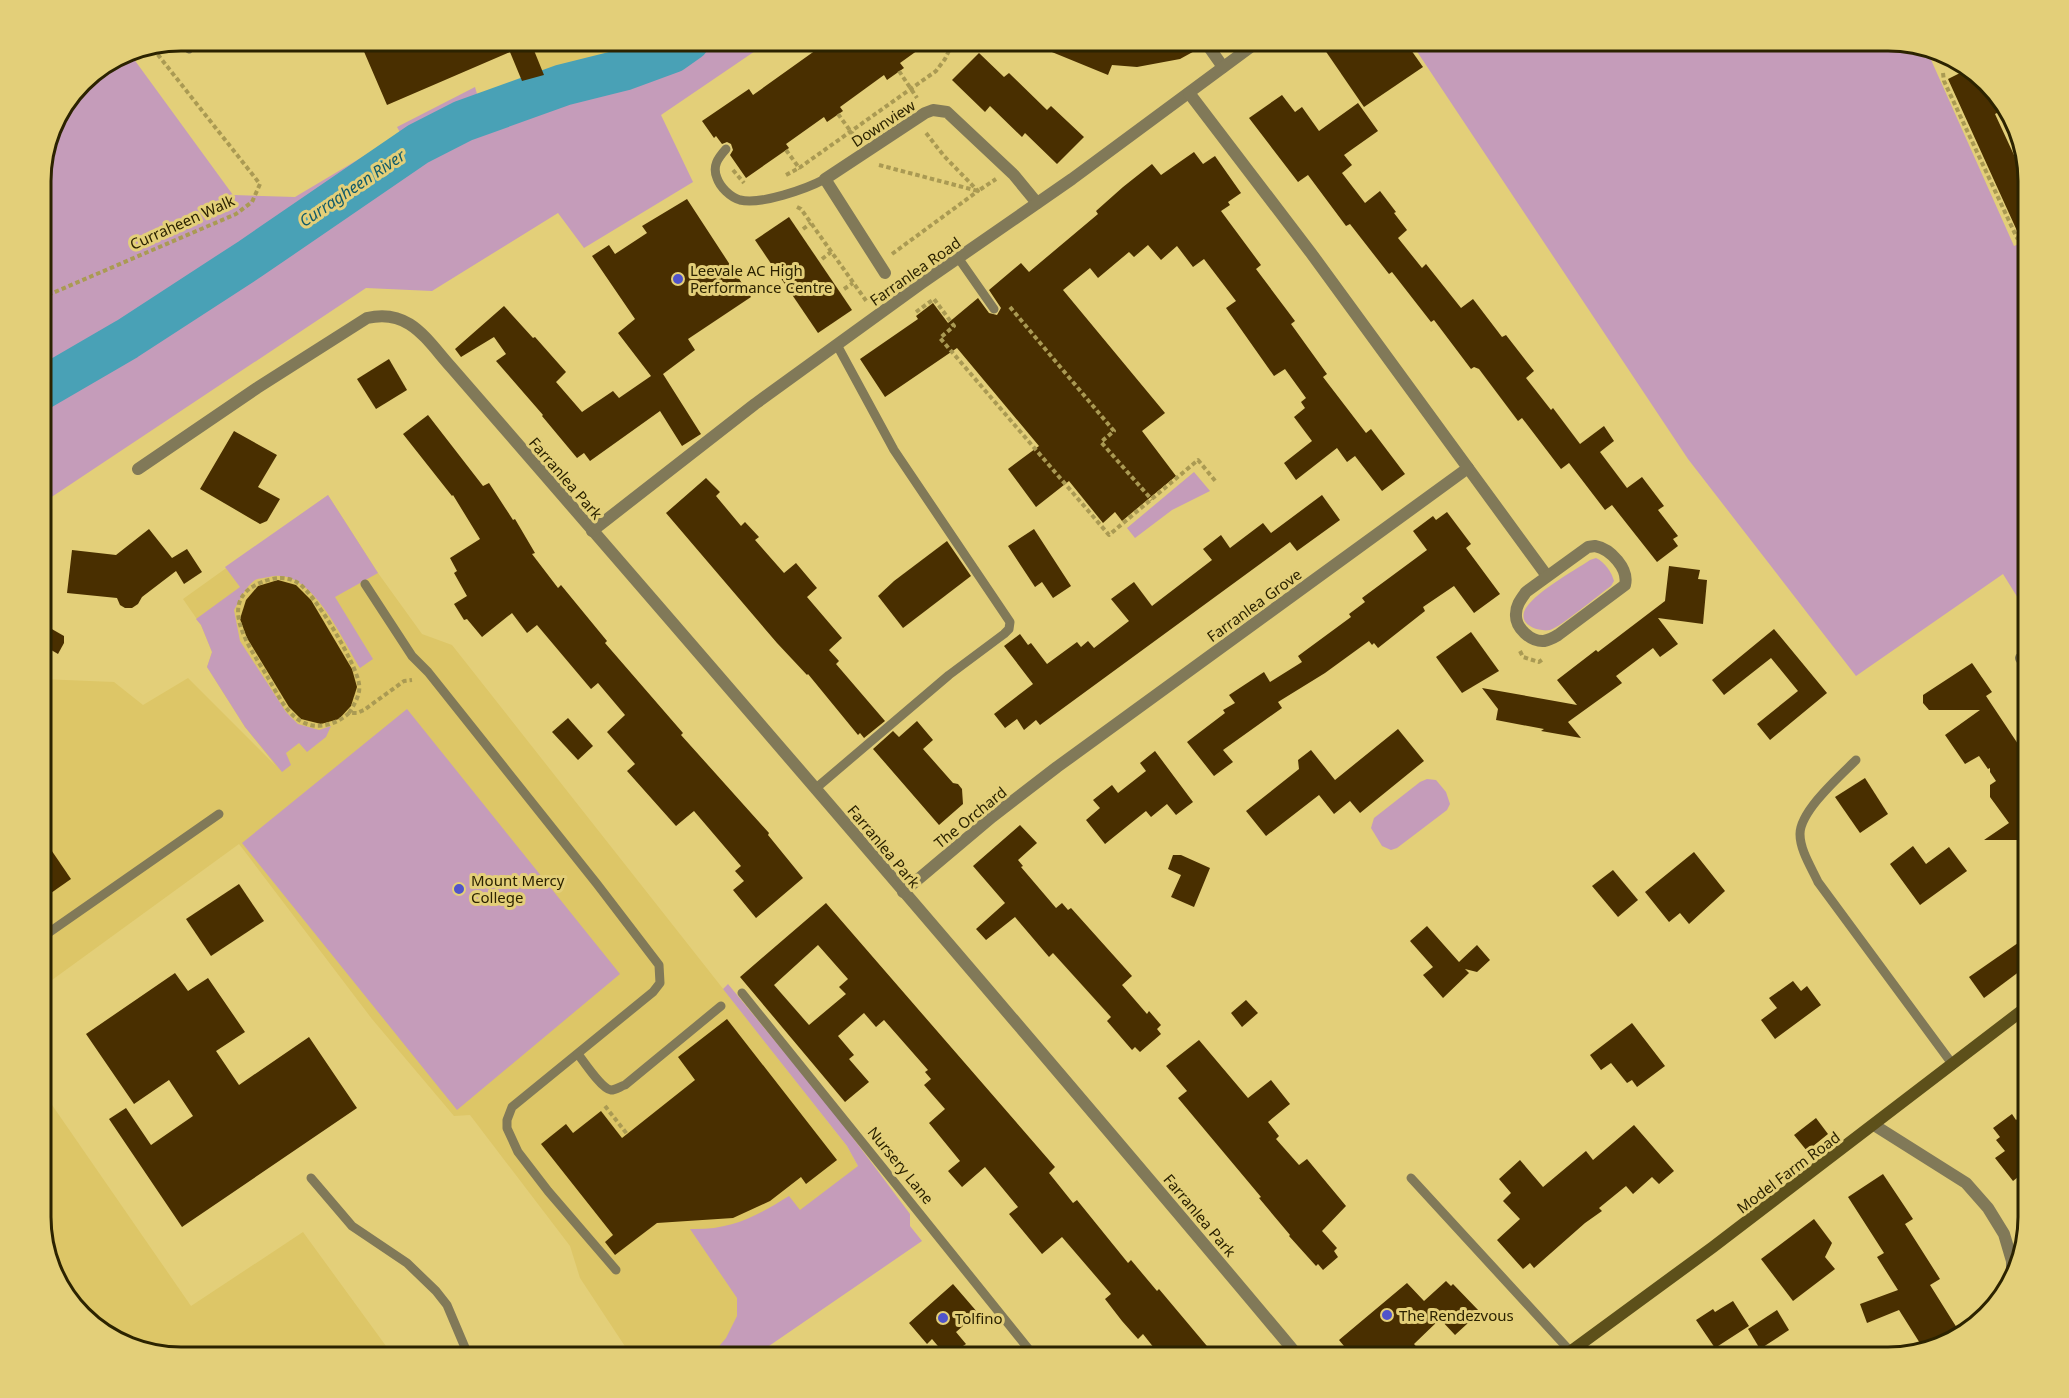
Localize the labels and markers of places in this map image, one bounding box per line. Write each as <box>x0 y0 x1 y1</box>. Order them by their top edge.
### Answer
place label: Leevale AC High Performance Centre <box>690 260 832 297</box>
marker: Leevale AC High Performance Centre <box>671 272 685 286</box>
place label: Mount Mercy College <box>471 870 565 907</box>
marker: Mount Mercy College <box>452 882 466 896</box>
place label: The Rendezvous <box>1399 1305 1514 1325</box>
place label: Tolfino <box>955 1308 1003 1328</box>
marker: The Rendezvous <box>1380 1308 1394 1322</box>
marker: Tolfino <box>936 1311 950 1325</box>

